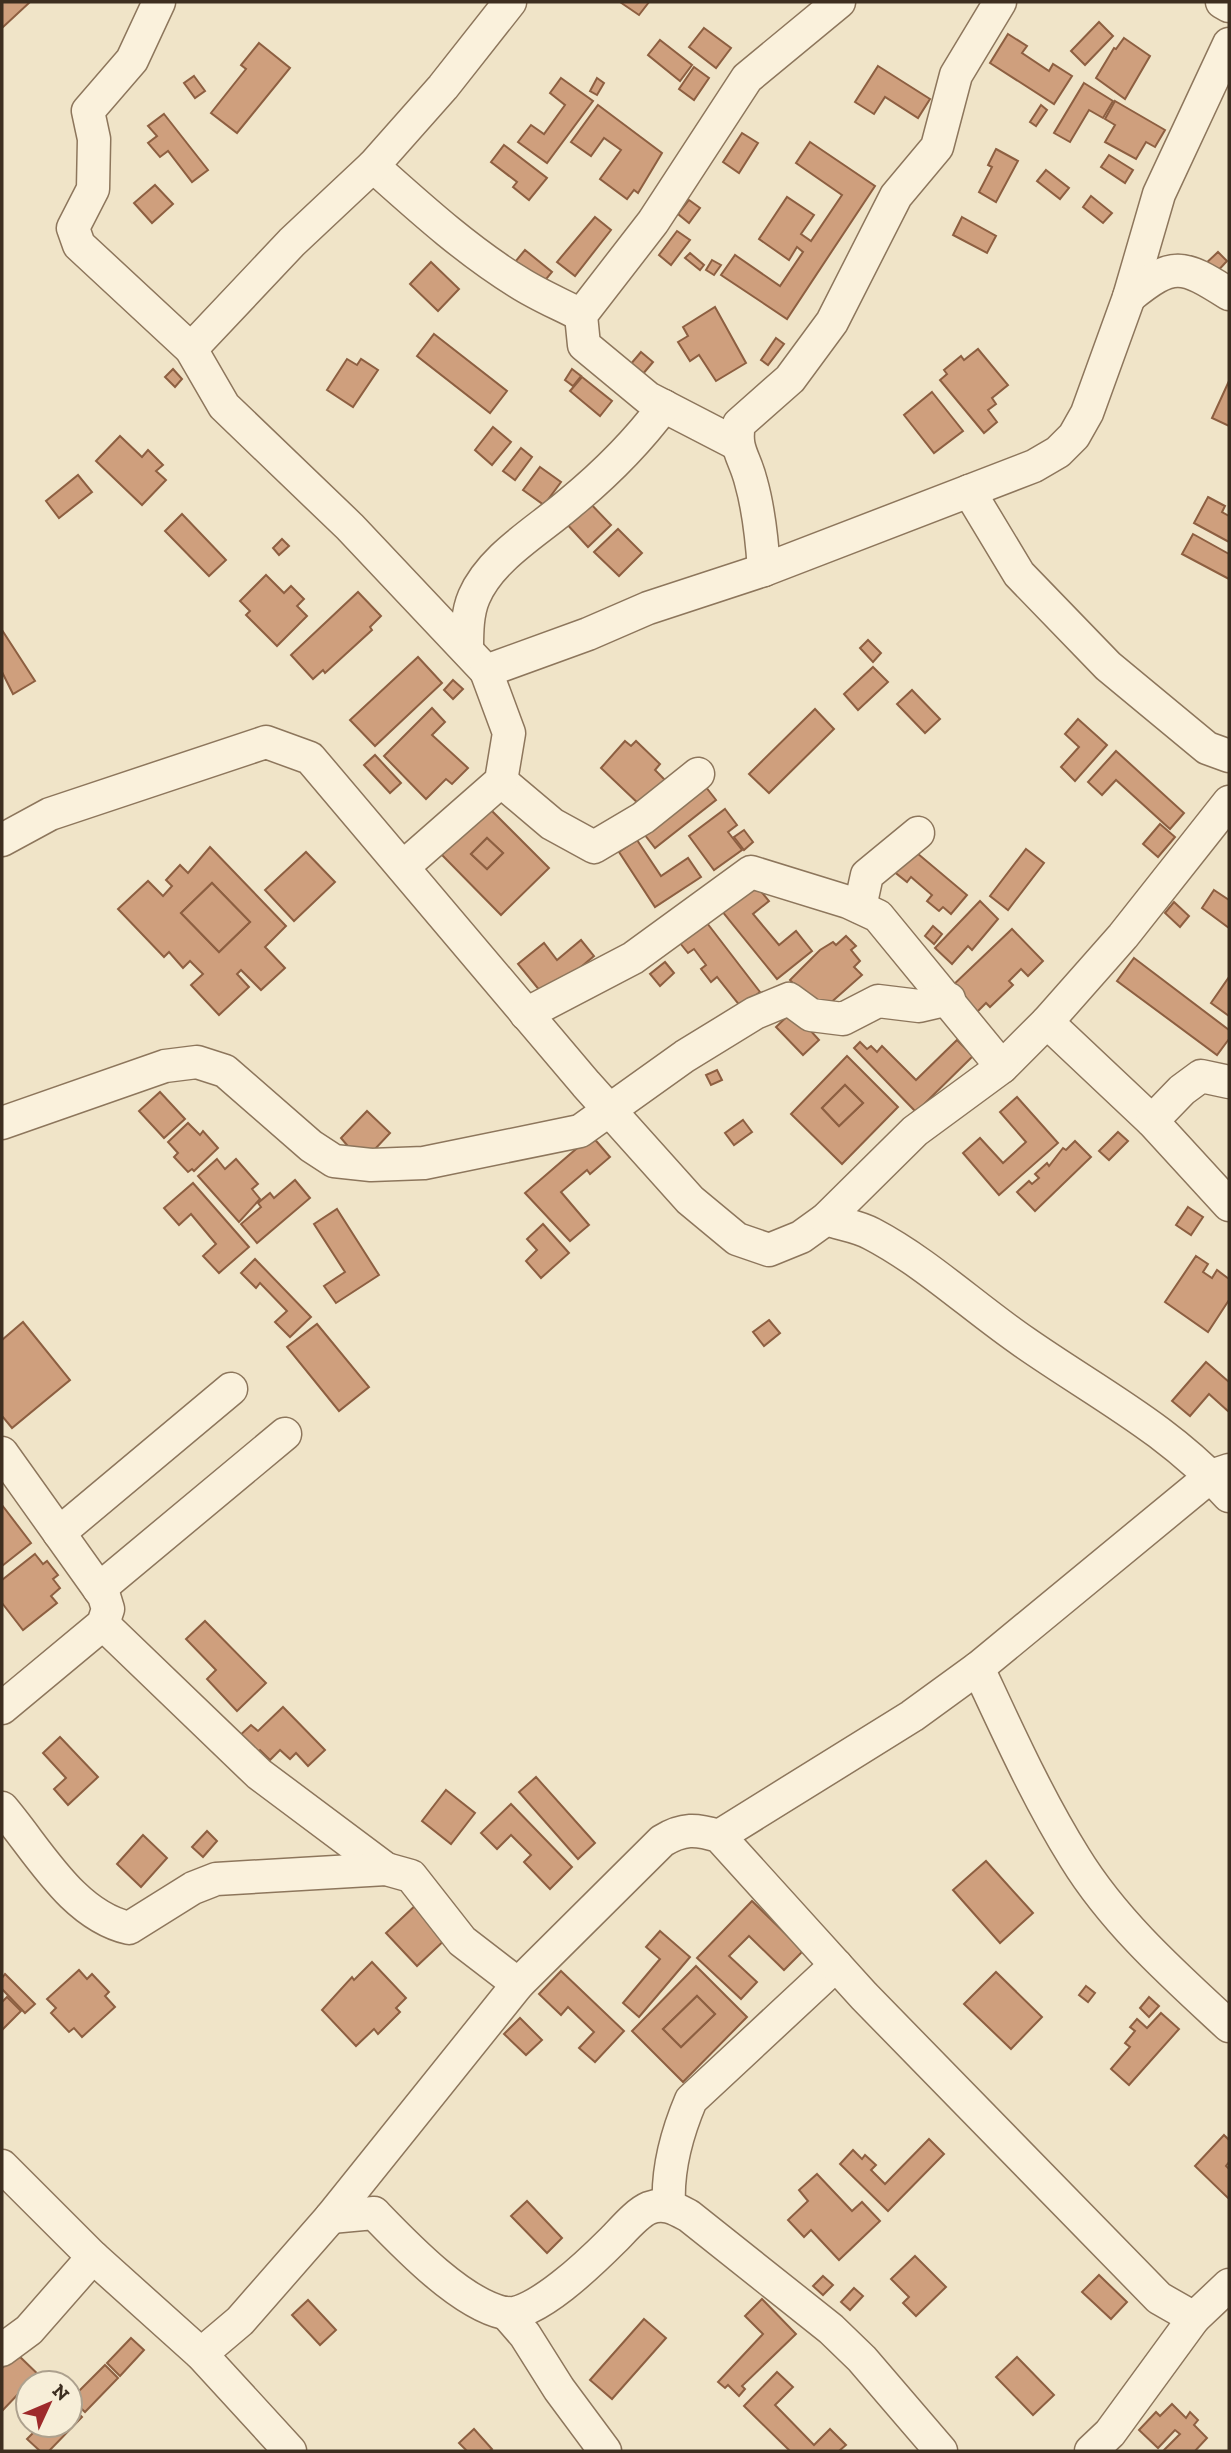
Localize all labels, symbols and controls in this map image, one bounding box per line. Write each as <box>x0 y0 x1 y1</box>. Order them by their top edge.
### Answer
north arrow <box>14 2369 84 2439</box>
text: N <box>48 2379 74 2406</box>

